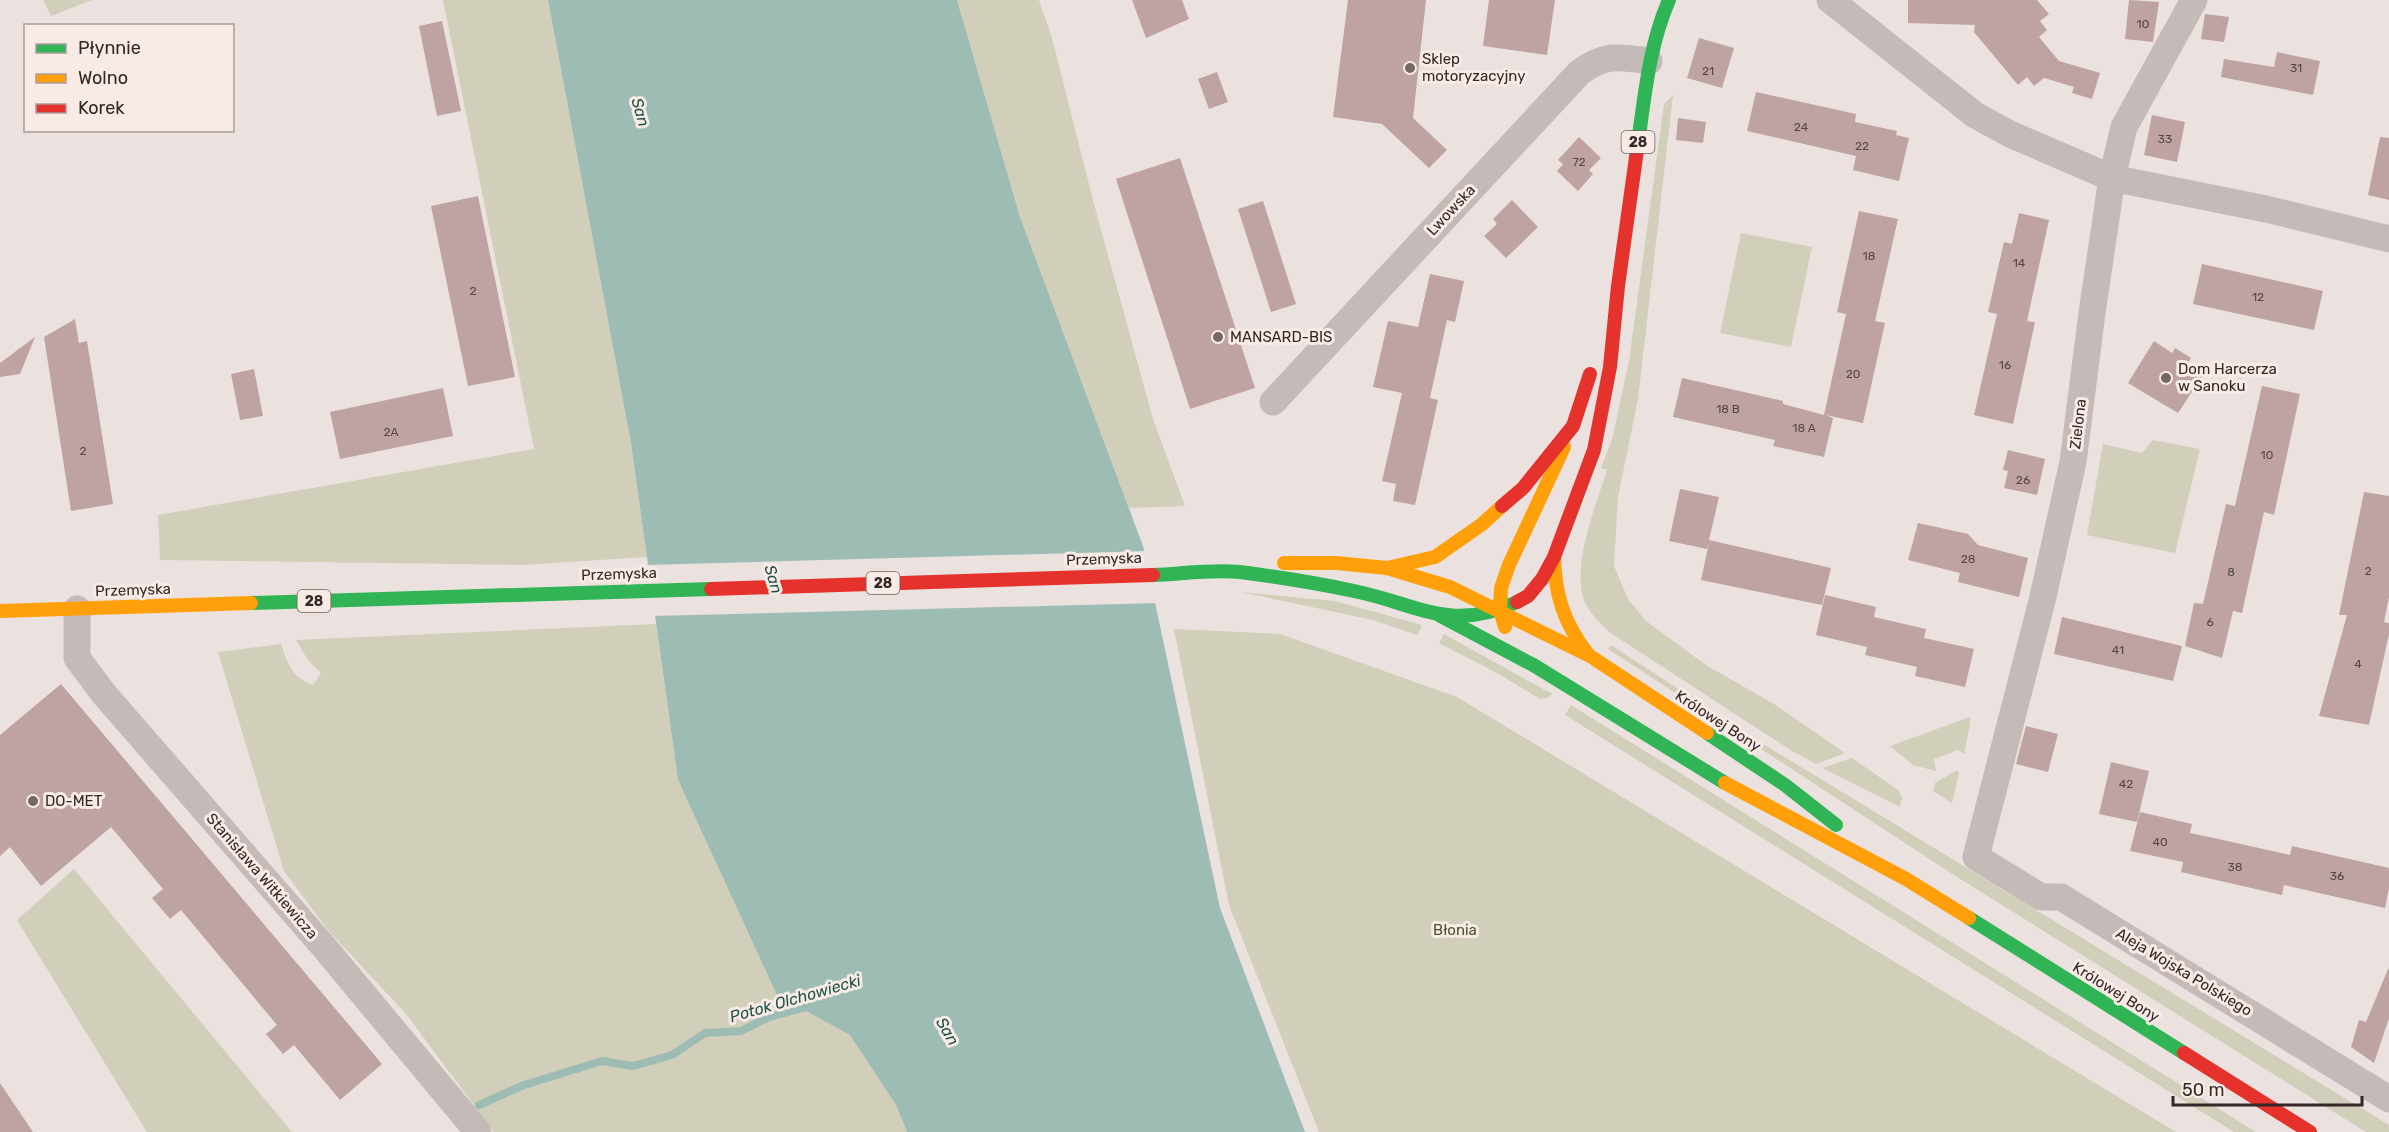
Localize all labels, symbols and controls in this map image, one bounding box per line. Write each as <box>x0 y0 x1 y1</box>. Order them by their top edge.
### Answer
house number: 10 <box>2137 17 2149 31</box>
legend <box>24 24 234 132</box>
text: Płynnie <box>78 37 141 59</box>
place label: Sklep motoryzacyjny <box>1422 50 1525 85</box>
marker: Sklep motoryzacyjny <box>1403 61 1417 75</box>
house number: 31 <box>2290 61 2302 75</box>
house number: 21 <box>1702 64 1714 78</box>
text: Wolno <box>78 67 128 89</box>
water label: San <box>627 96 654 129</box>
text: Korek <box>78 97 125 119</box>
house number: 24 <box>1794 120 1809 134</box>
road number: 28 <box>1622 131 1654 153</box>
house number: 33 <box>2158 132 2172 146</box>
house number: 22 <box>1855 139 1869 153</box>
house number: 72 <box>1572 155 1586 169</box>
street label: Lwowska <box>1423 181 1479 239</box>
house number: 18 <box>1863 249 1875 263</box>
house number: 14 <box>2013 256 2026 270</box>
house number: 2 <box>469 284 477 298</box>
house number: 12 <box>2252 290 2264 304</box>
place label: MANSARD-BIS <box>1230 328 1332 346</box>
marker: MANSARD-BIS <box>1211 330 1225 344</box>
house number: 16 <box>1999 358 2011 372</box>
place label: Dom Harcerza w Sanoku <box>2178 360 2277 395</box>
house number: 20 <box>1846 367 1860 381</box>
marker: Dom Harcerza w Sanoku <box>2159 371 2173 385</box>
street label: Zielona <box>2066 398 2090 450</box>
house number: 18 B <box>1716 402 1740 416</box>
house number: 18 A <box>1792 421 1816 435</box>
house number: 2A <box>383 425 399 439</box>
house number: 2 <box>79 444 87 458</box>
house number: 10 <box>2261 448 2273 462</box>
house number: 26 <box>2016 473 2030 487</box>
street label: Przemyska <box>1066 549 1142 569</box>
house number: 28 <box>1961 552 1975 566</box>
water label: San <box>760 563 787 596</box>
street label: Przemyska <box>581 564 657 584</box>
house number: 2 <box>2364 564 2372 578</box>
house number: 8 <box>2227 565 2235 579</box>
road number: 28 <box>866 572 900 594</box>
street label: Przemyska <box>95 580 171 600</box>
road number: 28 <box>298 590 330 612</box>
house number: 6 <box>2206 615 2214 629</box>
house number: 41 <box>2112 643 2124 657</box>
house number: 4 <box>2354 657 2362 671</box>
street label: Królowej Bony <box>1672 687 1764 755</box>
house number: 42 <box>2119 777 2133 791</box>
place label: DO-MET <box>45 792 103 810</box>
marker: DO-MET <box>26 794 40 808</box>
street label: Stanisława Witkiewicza <box>202 809 322 943</box>
house number: 40 <box>2152 835 2168 849</box>
house number: 38 <box>2228 860 2242 874</box>
house number: 36 <box>2330 869 2344 883</box>
park label: Błonia <box>1433 921 1477 939</box>
street label: Aleja Wojska Polskiego <box>2113 924 2255 1020</box>
street label: Królowej Bony <box>2069 958 2163 1026</box>
water label: Potok Olchowiecki <box>727 970 864 1026</box>
water label: San <box>932 1014 963 1049</box>
scale bar <box>2173 1069 2362 1107</box>
text: 50 m <box>2182 1079 2225 1101</box>

